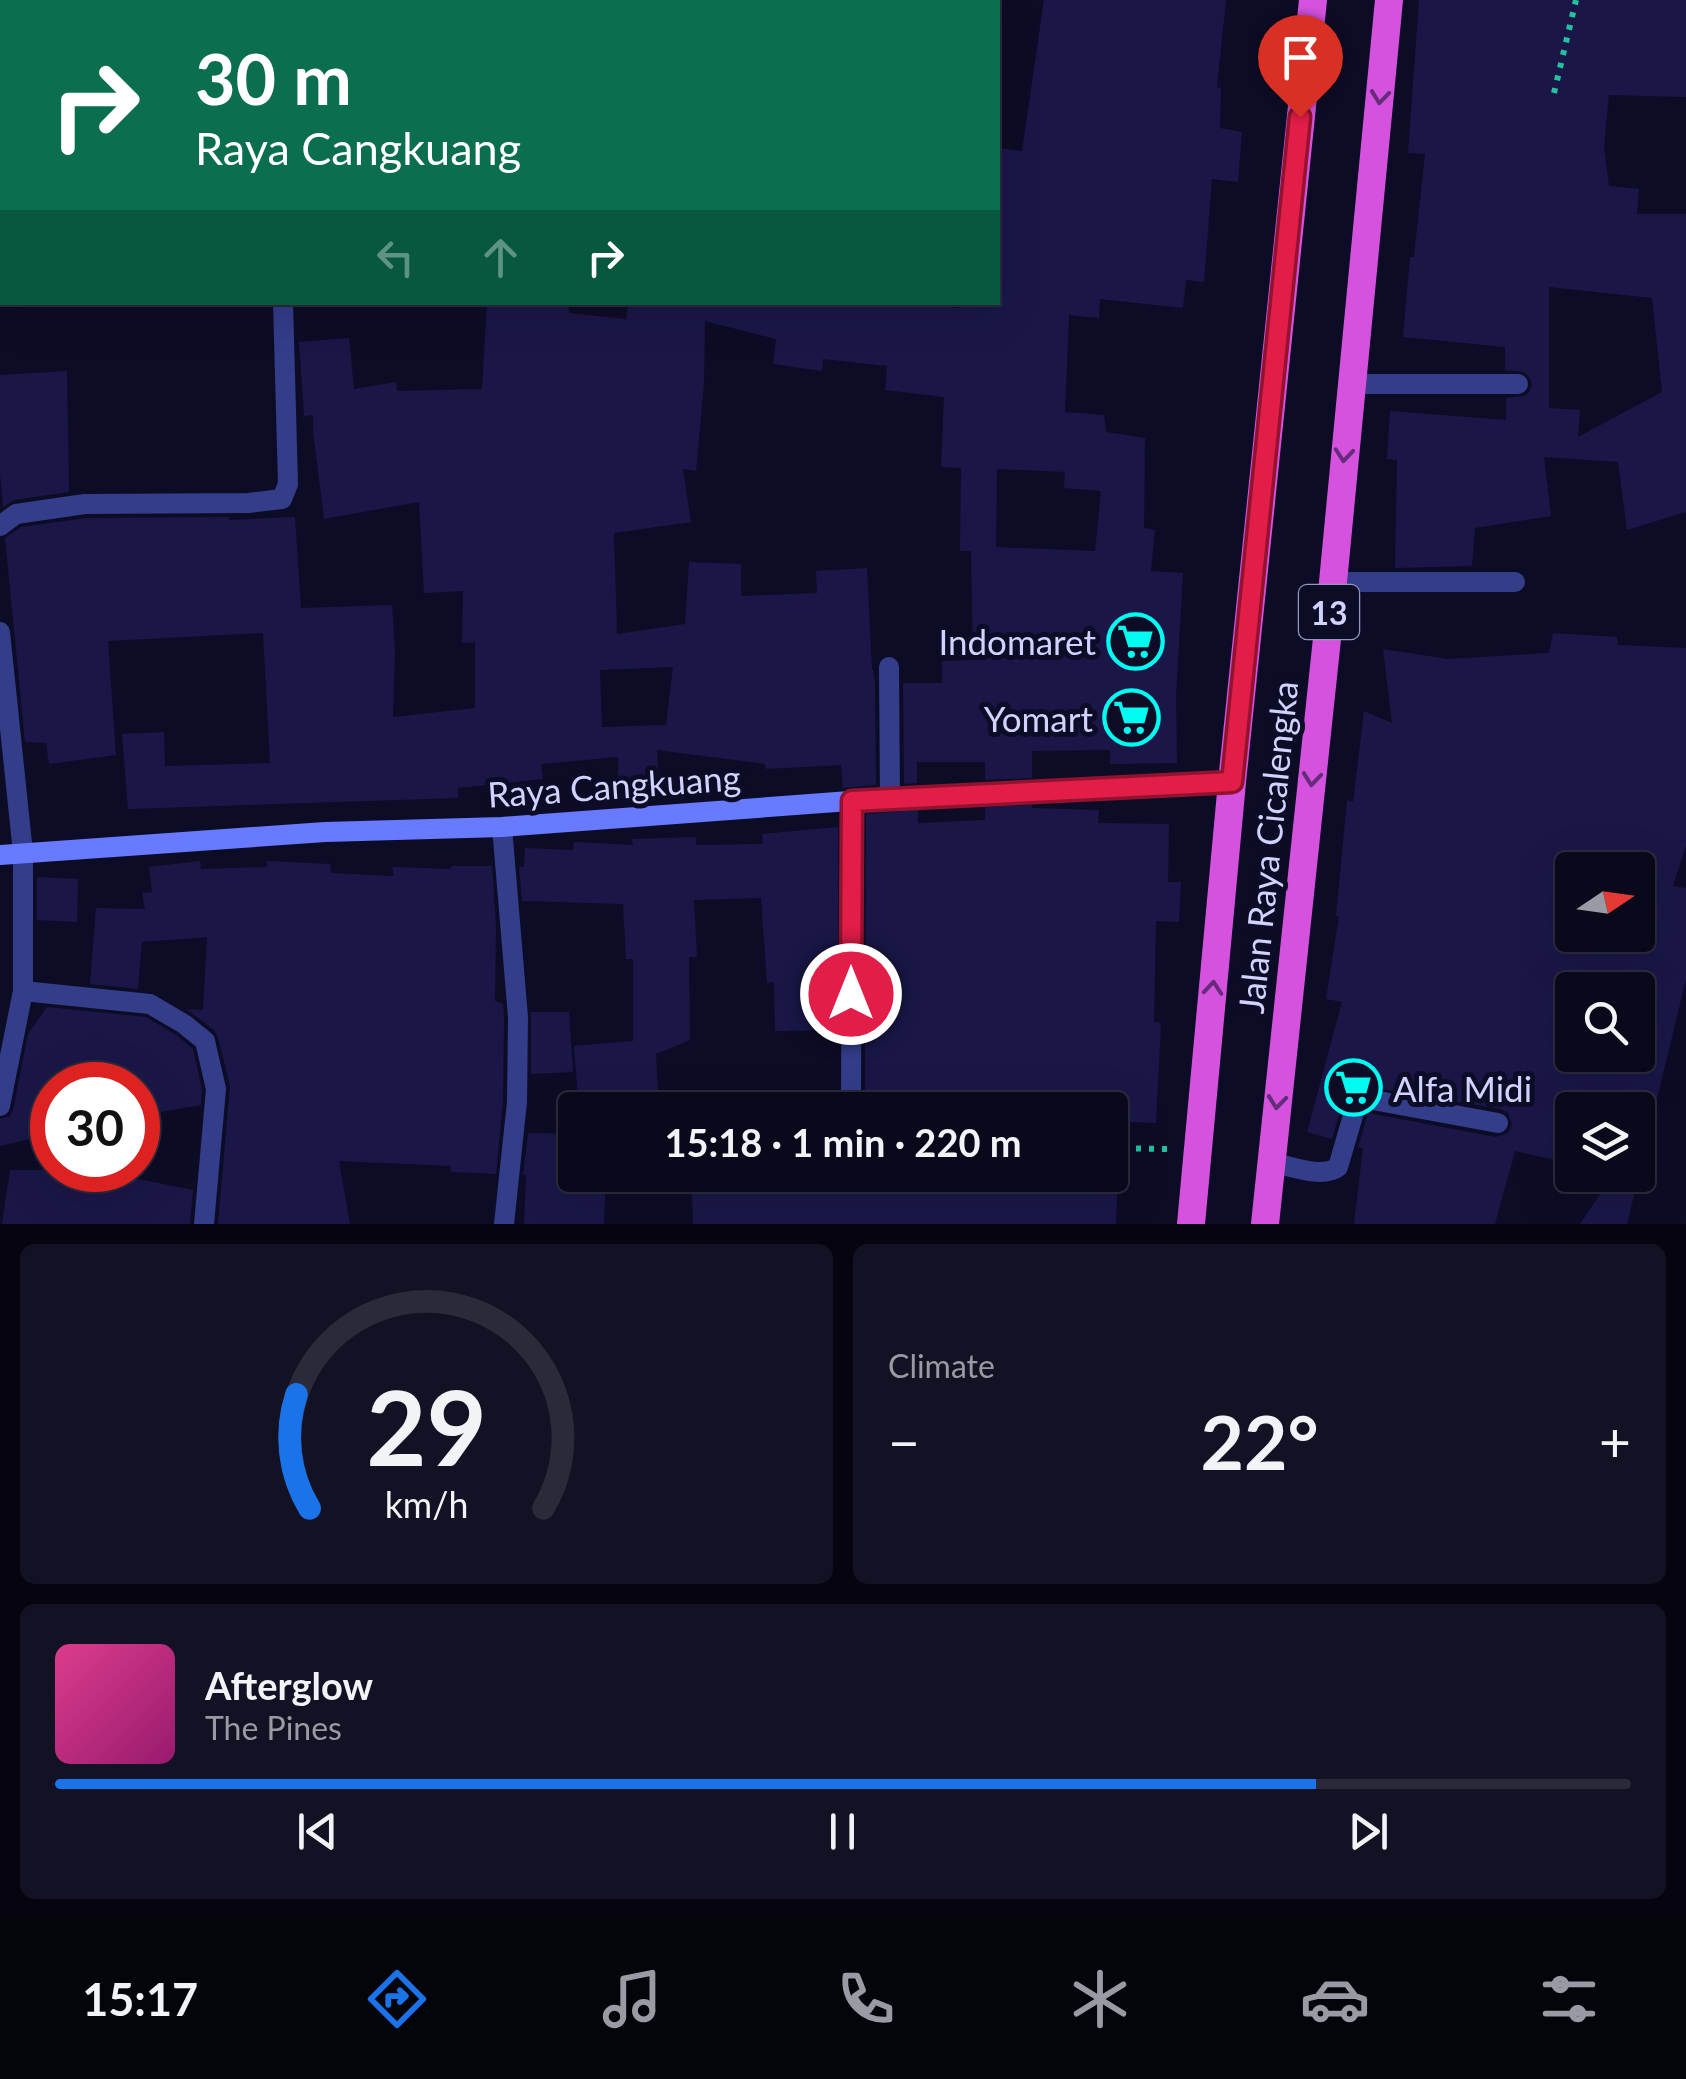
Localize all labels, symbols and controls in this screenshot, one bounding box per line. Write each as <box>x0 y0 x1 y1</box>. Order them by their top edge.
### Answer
pin <box>1258 15 1343 118</box>
icon: arrive <box>1273 30 1328 85</box>
text: 30 m <box>195 36 352 120</box>
icon: right <box>30 40 160 170</box>
one-way arrow <box>1369 89 1391 105</box>
text: Raya Cangkuang <box>195 121 521 175</box>
icon: left <box>368 230 423 285</box>
icon: ahead <box>473 230 528 285</box>
icon: right <box>578 230 633 285</box>
one-way arrow <box>1334 448 1356 464</box>
road number: 13 <box>1299 585 1359 639</box>
supermarket icon: Indomaret <box>1105 611 1165 671</box>
place label: Indomaret <box>938 620 1096 662</box>
street label: Jalan Raya Cicalengka <box>1229 679 1305 1015</box>
supermarket icon: Yomart <box>1102 688 1162 748</box>
place label: Yomart <box>984 697 1093 739</box>
street label: Raya Cangkuang <box>486 755 742 815</box>
one-way arrow <box>1302 771 1323 787</box>
north arrow <box>1555 852 1655 952</box>
map controls <box>1555 852 1655 1192</box>
position arrow <box>799 942 903 1046</box>
button: search <box>1555 972 1655 1072</box>
one-way arrow <box>1202 979 1223 995</box>
supermarket icon: Alfa Midi <box>1324 1058 1384 1118</box>
speed limit sign: 30 <box>30 1062 160 1192</box>
place label: Alfa Midi <box>1393 1067 1532 1109</box>
button: layers <box>1555 1092 1655 1192</box>
one-way arrow <box>1267 1094 1289 1110</box>
text: 15:18 · 1 min · 220 m <box>664 1119 1022 1165</box>
text: Climate <box>888 1346 995 1385</box>
text: 29 <box>366 1363 487 1488</box>
text: 22° <box>1200 1396 1319 1486</box>
text: − <box>888 1408 920 1474</box>
text: + <box>1599 1408 1631 1474</box>
text: km/h <box>385 1483 468 1526</box>
text: Afterglow <box>205 1662 373 1708</box>
text: The Pines <box>205 1708 342 1747</box>
icon: previous <box>290 1804 345 1859</box>
icon: pause <box>815 1804 870 1859</box>
icon: next <box>1341 1804 1396 1859</box>
icon: directions <box>362 1964 432 2034</box>
icon: music <box>597 1964 667 2034</box>
icon: phone <box>831 1964 901 2034</box>
icon: climate <box>1065 1964 1135 2034</box>
icon: car <box>1300 1964 1370 2034</box>
icon: filters <box>1534 1964 1604 2034</box>
text: 15:17 <box>82 1972 198 2026</box>

